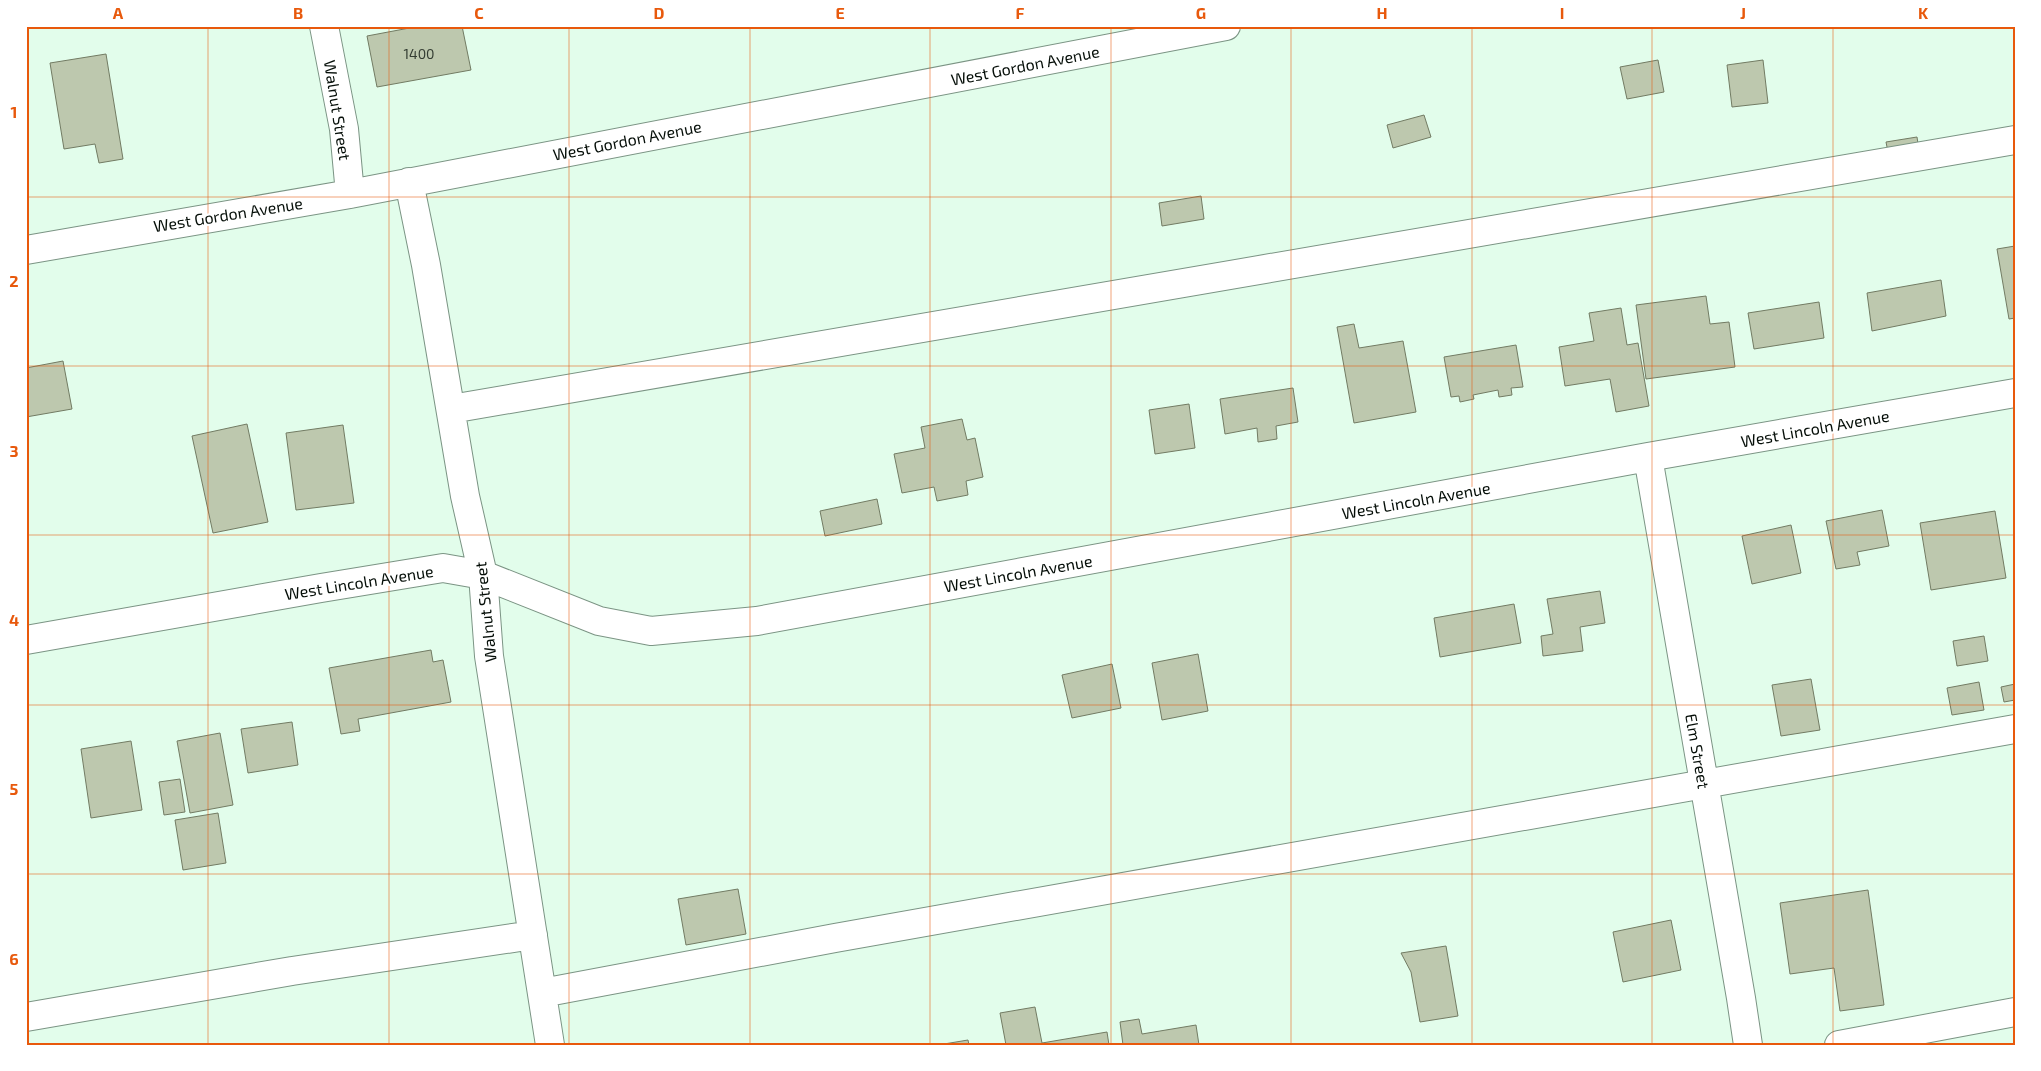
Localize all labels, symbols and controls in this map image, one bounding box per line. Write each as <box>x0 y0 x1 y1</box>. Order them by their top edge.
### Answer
text: A <box>113 3 124 22</box>
text: B <box>293 3 303 22</box>
text: C <box>474 3 484 22</box>
text: D <box>654 3 665 22</box>
text: E <box>835 3 845 22</box>
text: F <box>1016 3 1025 22</box>
text: G <box>1196 3 1206 22</box>
text: H <box>1376 3 1388 22</box>
text: I <box>1560 3 1564 22</box>
text: J <box>1740 3 1746 22</box>
text: K <box>1918 3 1929 22</box>
street label: West Gordon Avenue <box>949 41 1101 89</box>
house number: 1400 <box>403 45 435 62</box>
street label: Walnut Street <box>321 59 355 161</box>
text: 1 <box>11 102 17 121</box>
street label: West Gordon Avenue <box>551 116 703 164</box>
street label: West Gordon Avenue <box>152 193 304 235</box>
text: 2 <box>9 271 19 290</box>
street label: West Lincoln Avenue <box>1739 406 1891 450</box>
text: 3 <box>9 441 19 460</box>
street label: West Lincoln Avenue <box>1340 478 1492 522</box>
street label: West Lincoln Avenue <box>942 551 1094 595</box>
street label: West Lincoln Avenue <box>283 561 435 603</box>
street label: Walnut Street <box>470 561 500 663</box>
text: 4 <box>9 610 19 629</box>
street label: Elm Street <box>1682 712 1714 790</box>
text: 5 <box>10 779 19 798</box>
text: 6 <box>9 949 19 968</box>

